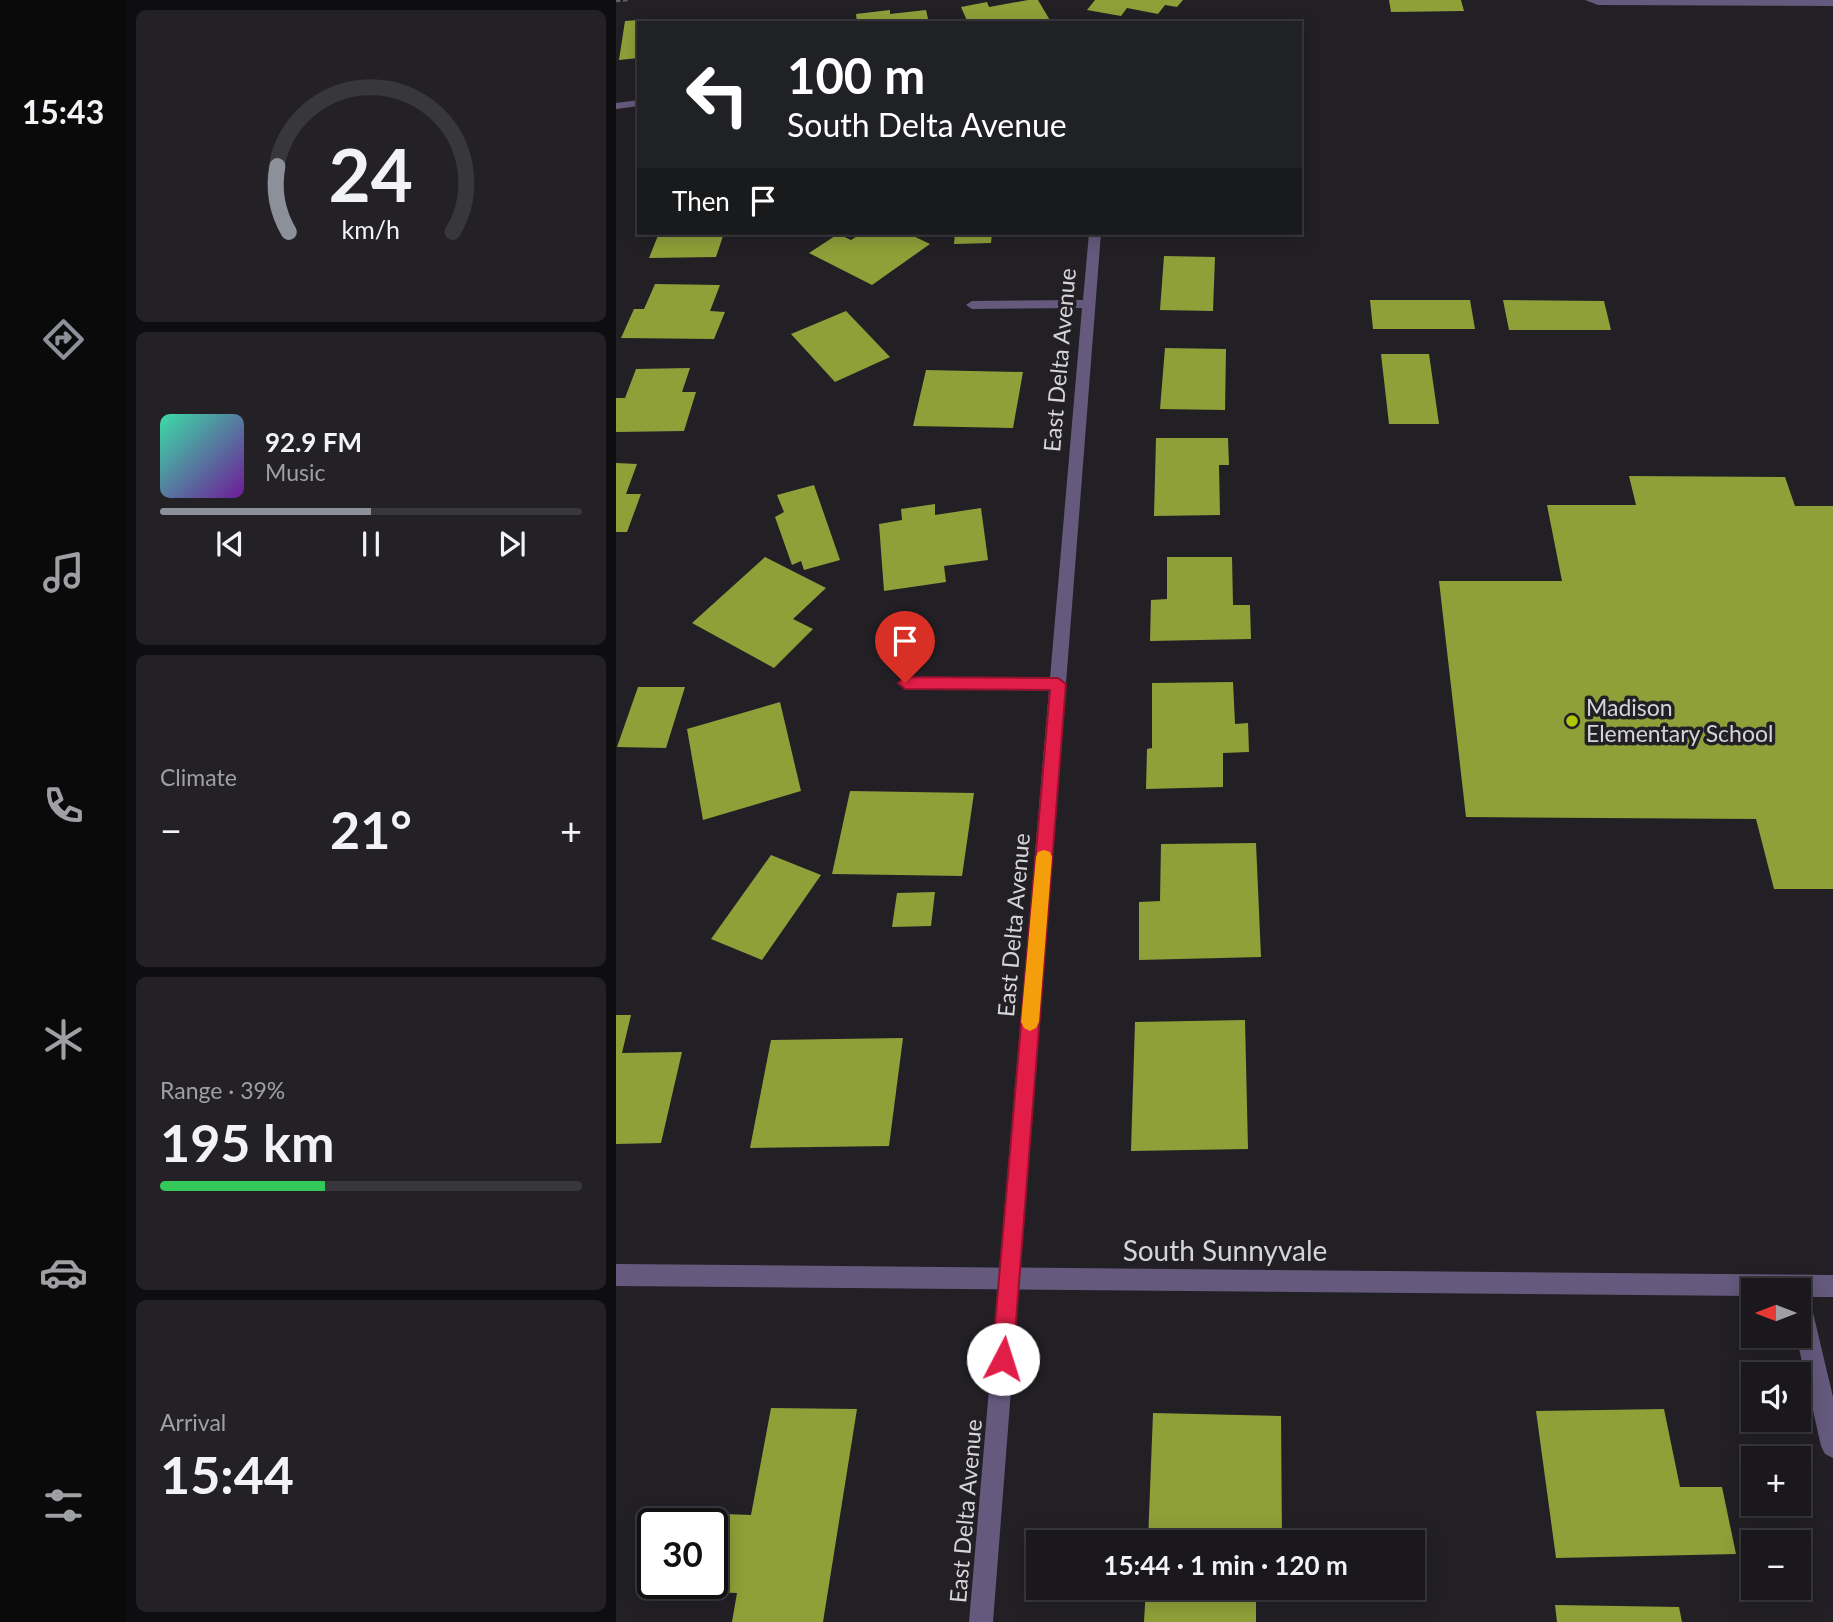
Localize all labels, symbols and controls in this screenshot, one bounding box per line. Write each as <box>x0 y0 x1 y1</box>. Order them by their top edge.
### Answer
text: 100 m <box>787 46 925 104</box>
icon: left <box>672 49 763 140</box>
text: 15:43 <box>22 92 104 131</box>
text: South Delta Avenue <box>787 105 1067 144</box>
text: 24 <box>329 131 413 219</box>
icon: arrive <box>744 182 782 220</box>
text: Then <box>672 185 730 217</box>
text: km/h <box>342 214 400 244</box>
street label: East Delta Avenue <box>1037 267 1081 453</box>
icon: directions <box>39 315 88 364</box>
text: 92.9 FM <box>265 426 362 458</box>
text: Music <box>265 458 325 486</box>
icon: previous <box>211 525 249 563</box>
icon: pause <box>352 525 390 563</box>
icon: next <box>493 525 531 563</box>
icon: music <box>39 548 88 597</box>
pin <box>875 611 935 683</box>
icon: arrive <box>886 622 924 660</box>
place label: Madison Elementary School <box>1586 693 1773 747</box>
marker: Madison Elementary School <box>1564 713 1580 729</box>
text: Climate <box>160 763 237 791</box>
icon: phone <box>39 781 88 830</box>
text: 21° <box>330 798 412 860</box>
text: − <box>160 807 182 853</box>
text: + <box>560 807 582 853</box>
street label: East Delta Avenue <box>991 832 1035 1018</box>
icon: climate <box>39 1015 88 1064</box>
text: Range · 39% <box>160 1076 285 1104</box>
text: 195 km <box>160 1111 334 1173</box>
street label: South Sunnyvale <box>1123 1233 1327 1267</box>
icon: car <box>39 1248 88 1297</box>
north arrow <box>1741 1278 1811 1348</box>
map controls <box>1741 1278 1811 1600</box>
position arrow <box>966 1322 1040 1396</box>
button: sound <box>1741 1362 1811 1432</box>
text: Arrival <box>160 1408 226 1436</box>
street label: East Delta Avenue <box>943 1418 987 1604</box>
text: 15:44 <box>160 1443 294 1505</box>
button: + <box>1741 1446 1811 1516</box>
icon: filters <box>39 1481 88 1530</box>
speed limit sign: 30 <box>637 1508 728 1599</box>
button: − <box>1741 1530 1811 1600</box>
text: 15:44 · 1 min · 120 m <box>1103 1549 1348 1581</box>

